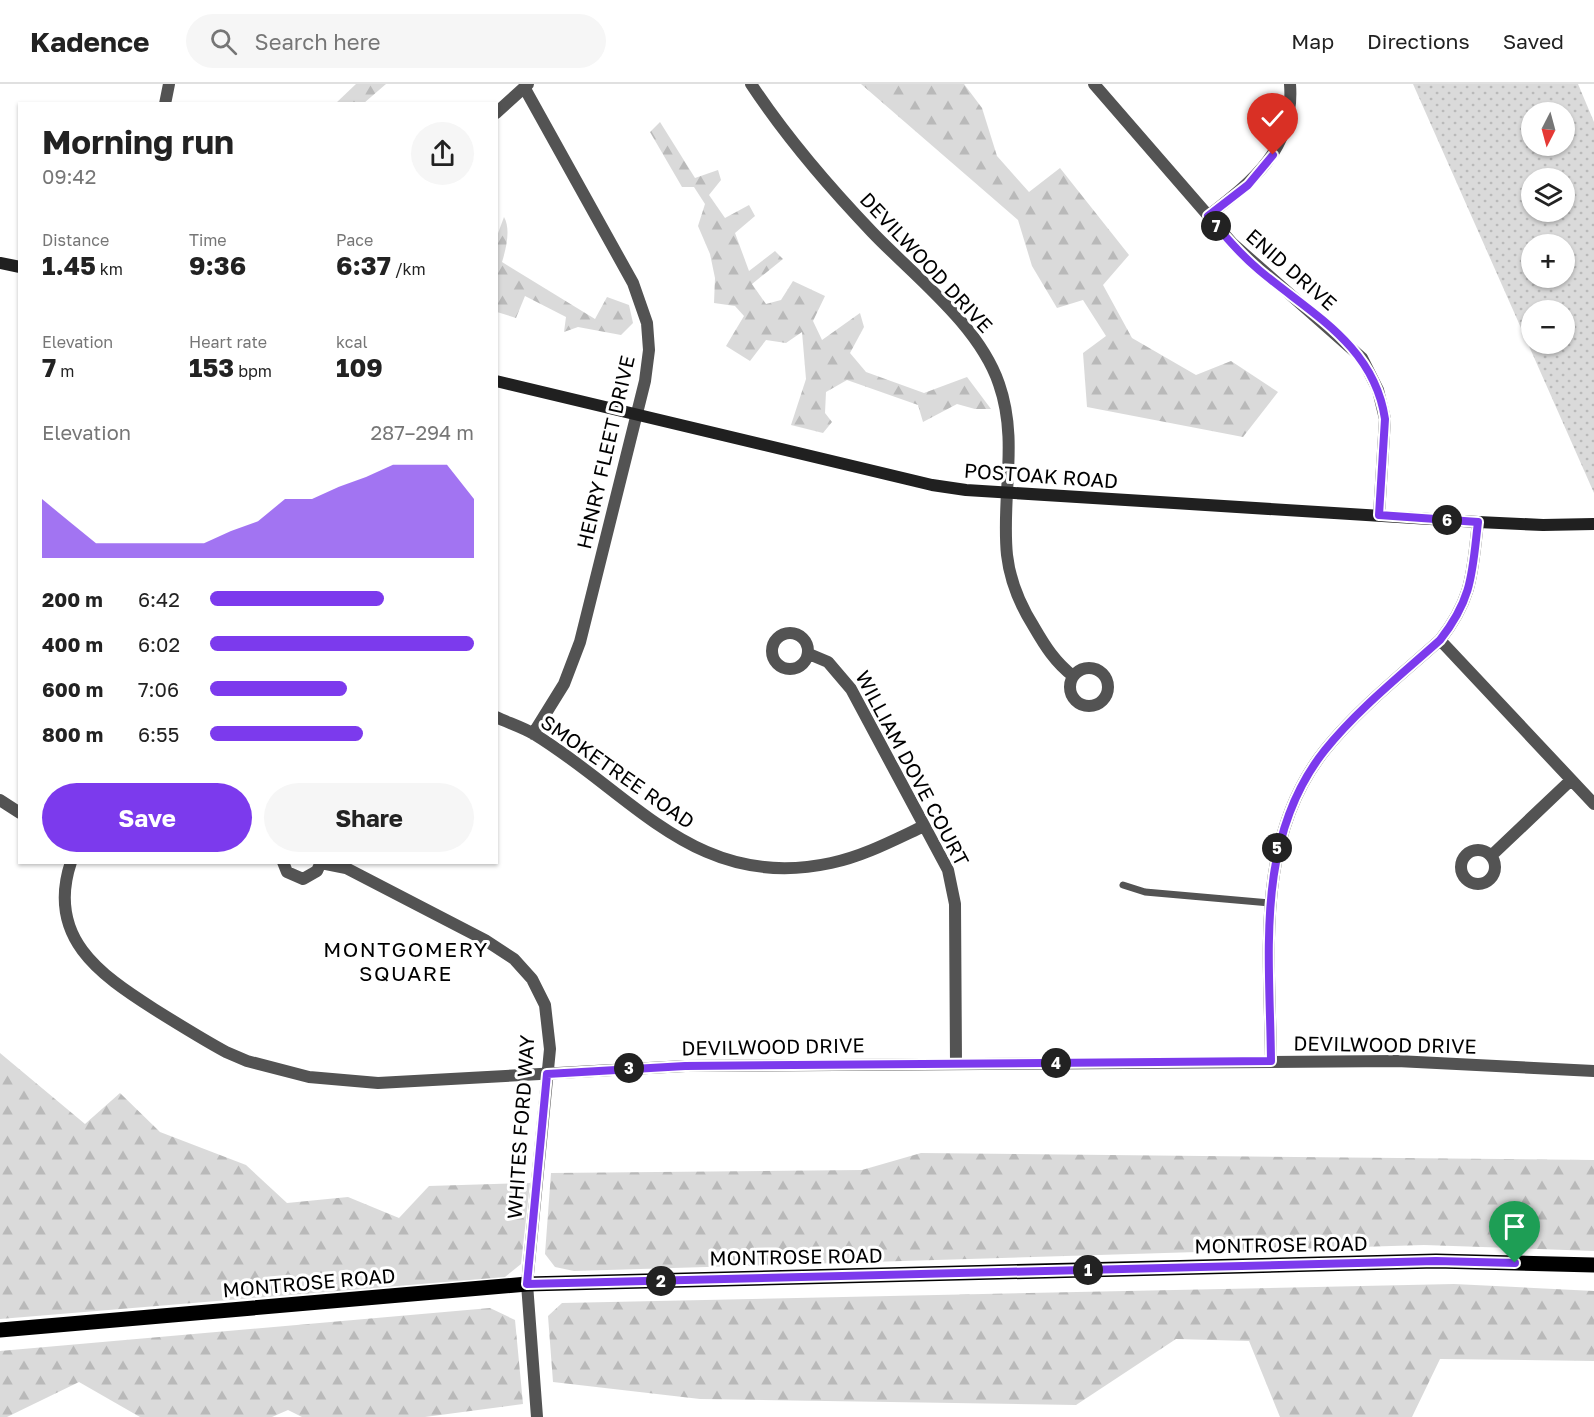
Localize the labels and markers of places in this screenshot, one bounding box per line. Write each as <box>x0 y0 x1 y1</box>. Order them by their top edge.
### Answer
pin <box>1247 93 1298 155</box>
pin: 7 <box>1201 211 1231 241</box>
pin: 6 <box>1432 505 1462 535</box>
pin: 5 <box>1262 833 1292 863</box>
pin: 4 <box>1041 1048 1071 1078</box>
pin: 3 <box>614 1053 644 1083</box>
pin <box>1489 1201 1540 1263</box>
pin: 1 <box>1073 1255 1103 1285</box>
pin: 2 <box>646 1266 676 1296</box>

